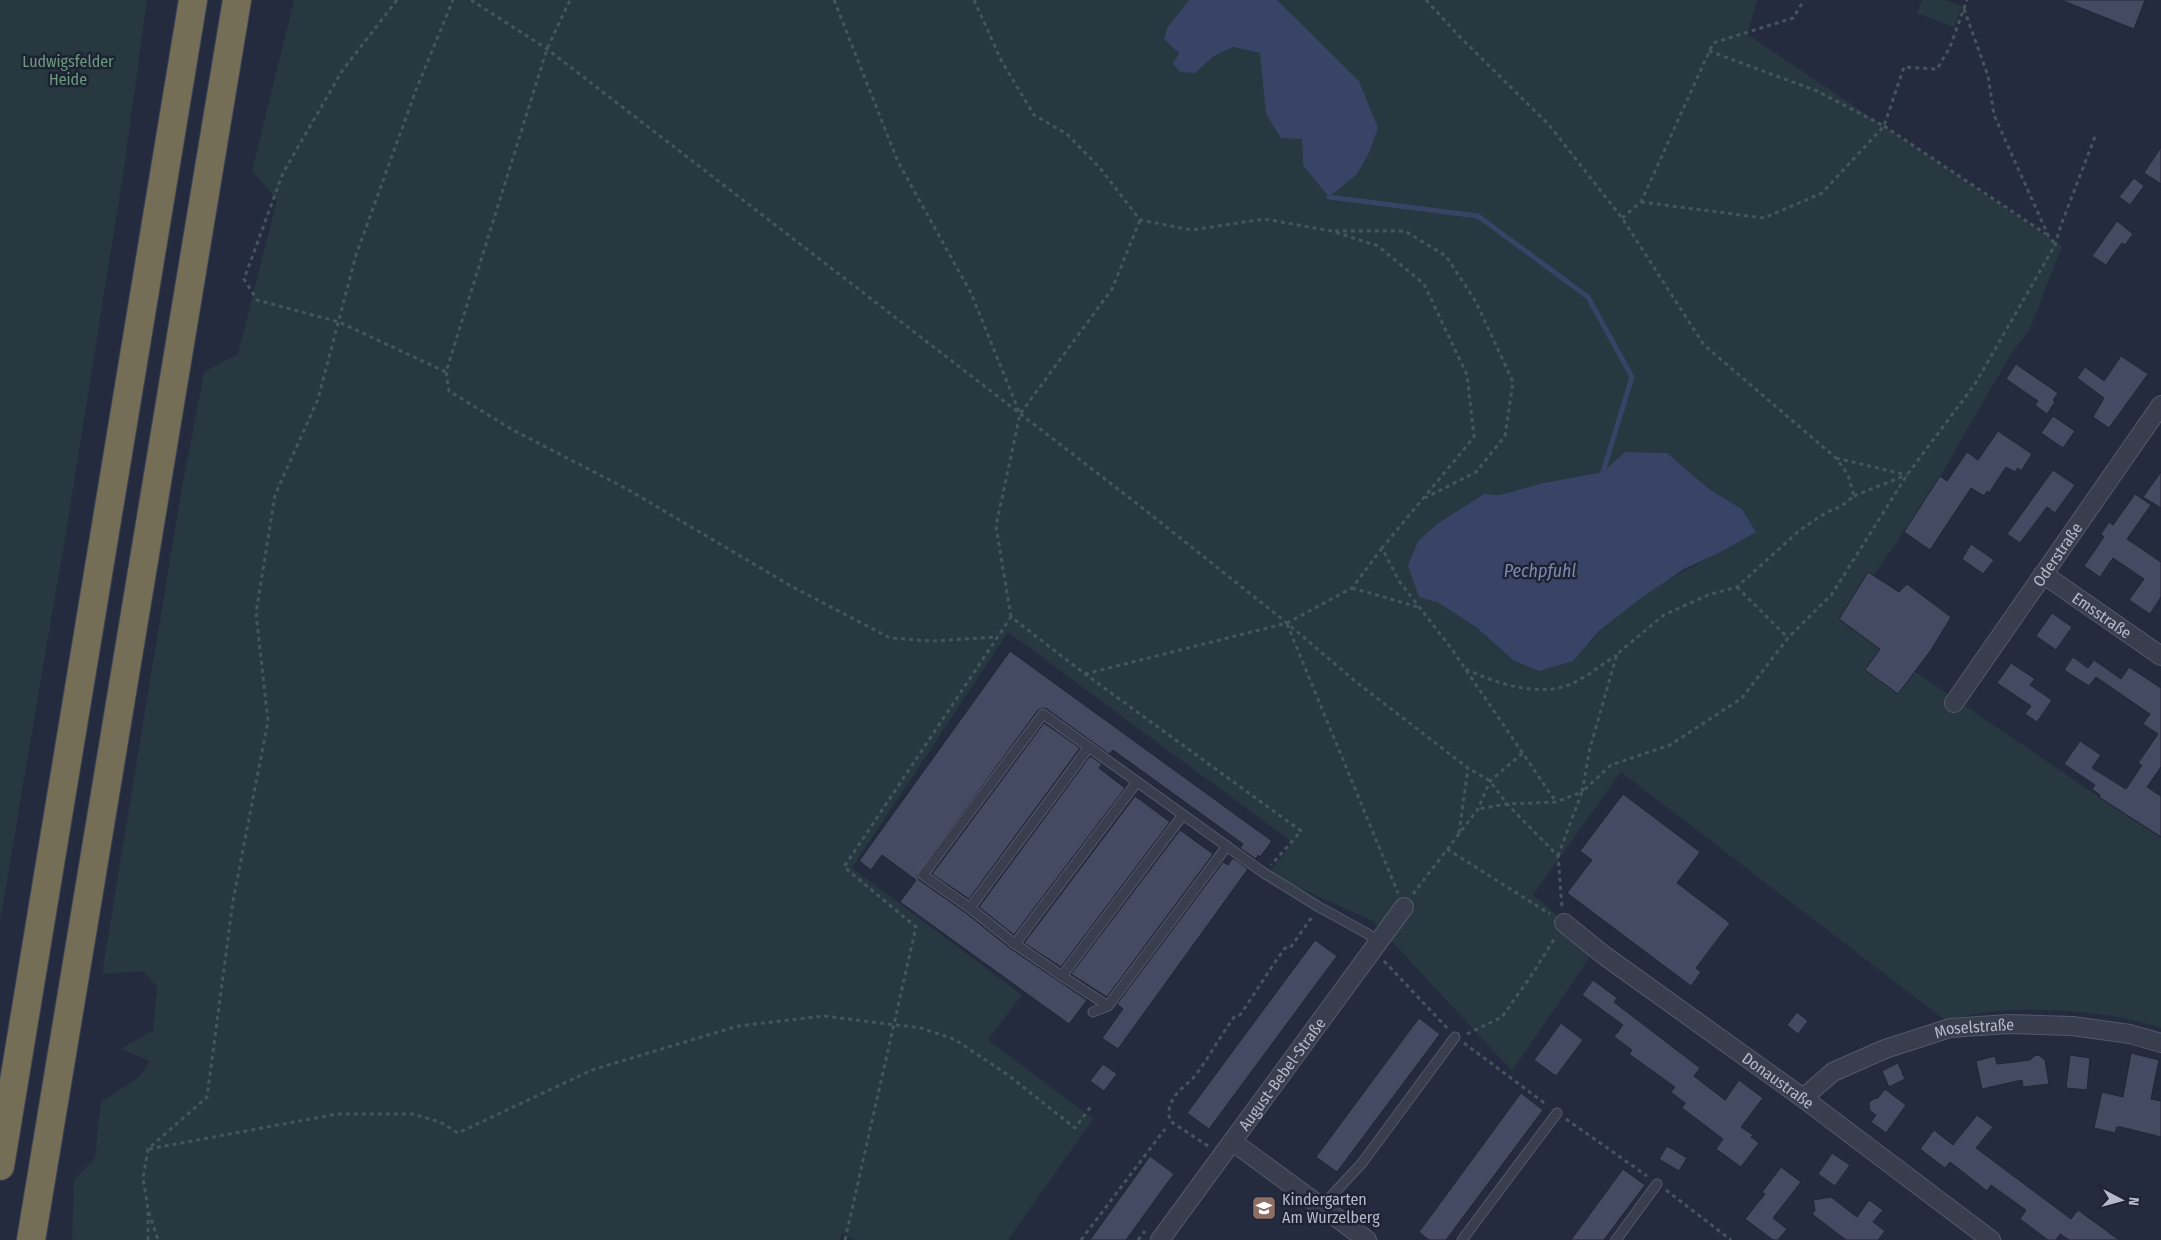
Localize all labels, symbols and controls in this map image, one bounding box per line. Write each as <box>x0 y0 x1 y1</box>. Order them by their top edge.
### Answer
park label: Ludwigsfelder Heide <box>22 52 114 89</box>
street label: Oderstraße <box>2029 519 2086 590</box>
water label: Pechpfuhl <box>1504 560 1577 582</box>
street label: Emsstraße <box>2069 588 2135 642</box>
street label: August-Bebel-Straße <box>1234 1014 1329 1134</box>
street label: Moselstraße <box>1932 1014 2015 1042</box>
street label: Donaustraße <box>1739 1048 1818 1113</box>
north arrow <box>2096 1175 2146 1225</box>
place label: Kindergarten Am Wurzelberg <box>1282 1190 1380 1227</box>
school or university icon: Kindergarten Am Wurzelberg <box>1251 1195 1277 1221</box>
text: N <box>2125 1196 2142 1206</box>

